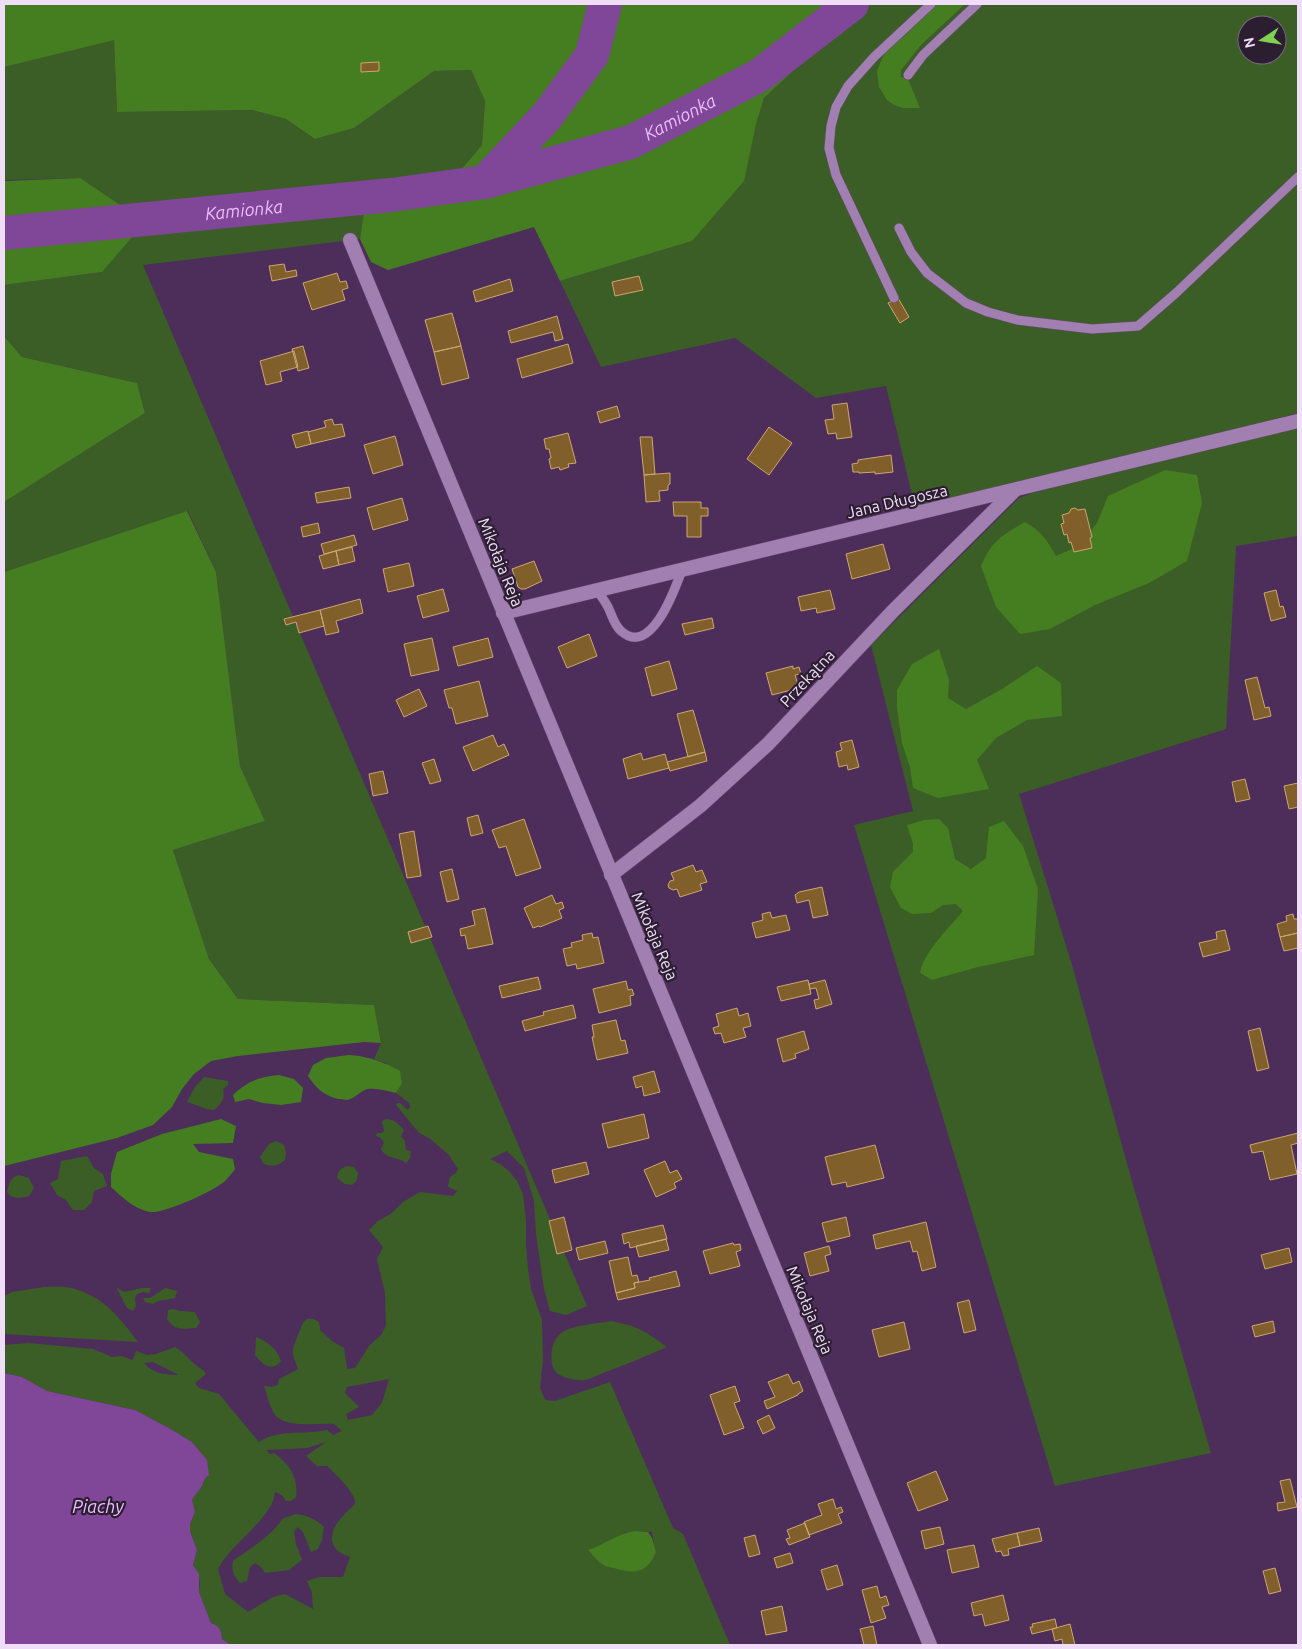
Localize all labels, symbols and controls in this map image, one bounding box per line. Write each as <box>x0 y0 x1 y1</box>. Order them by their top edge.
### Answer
north arrow <box>1237 15 1287 65</box>
text: N <box>1240 36 1258 49</box>
water label: Kamionka <box>640 90 719 144</box>
water label: Kamionka <box>204 196 284 223</box>
street label: Jana Długosza <box>845 481 949 521</box>
street label: Mikołaja Reja <box>475 515 527 609</box>
street label: Przekątna <box>776 646 838 710</box>
street label: Mikołaja Reja <box>628 889 682 983</box>
street label: Mikołaja Reja <box>783 1263 837 1357</box>
water label: Piachy <box>72 1496 124 1516</box>

